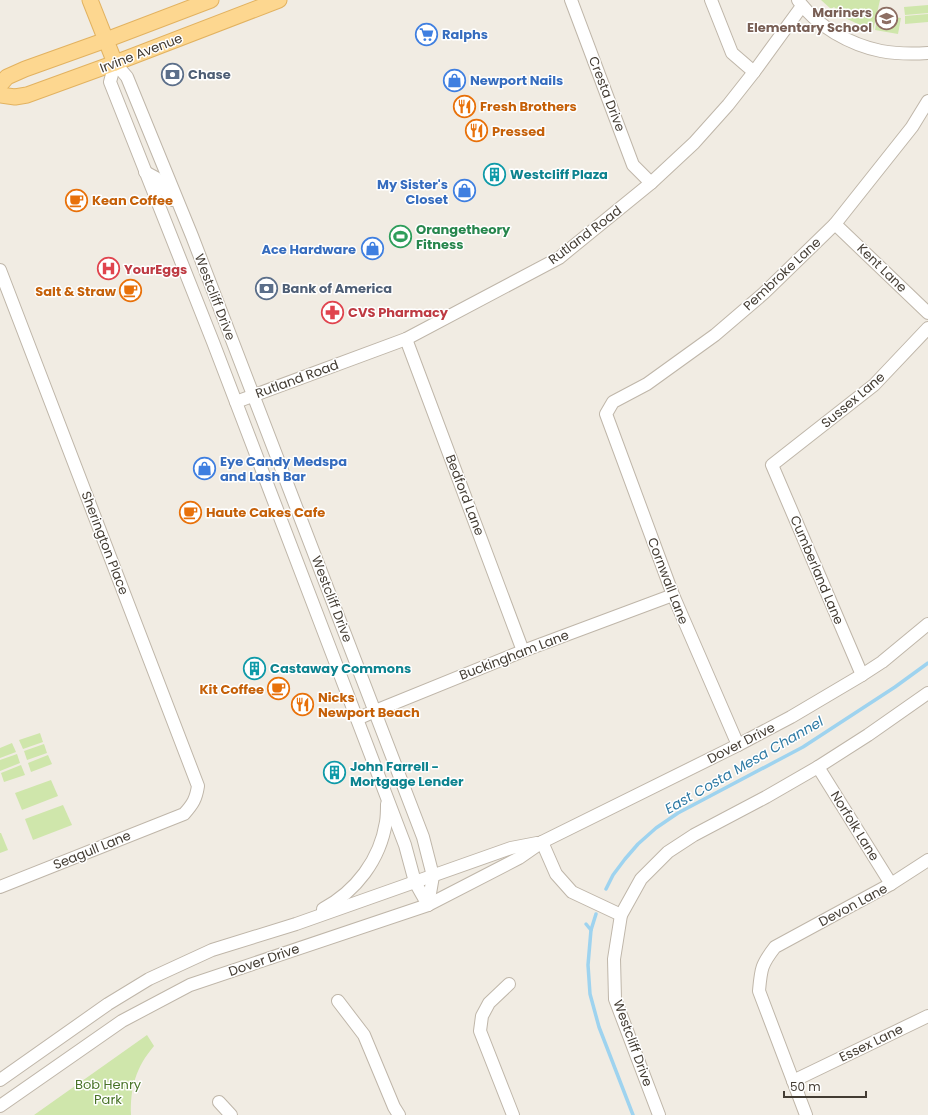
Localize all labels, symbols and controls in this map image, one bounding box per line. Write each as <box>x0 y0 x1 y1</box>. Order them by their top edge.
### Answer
place label: Mariners Elementary School <box>747 3 872 37</box>
school or university icon: Mariners Elementary School <box>874 6 900 32</box>
supermarket icon: Ralphs <box>413 21 439 47</box>
place label: Ralphs <box>442 25 488 44</box>
street label: Irvine Avenue <box>97 29 185 77</box>
street label: Cresta Drive <box>584 54 630 134</box>
bank icon: Chase <box>160 61 186 87</box>
place label: Chase <box>188 65 231 84</box>
shop icon: Newport Nails <box>441 67 467 93</box>
place label: Newport Nails <box>470 71 563 90</box>
restaurant icon: Fresh Brothers <box>452 93 478 119</box>
place label: Fresh Brothers <box>480 97 577 116</box>
restaurant icon: Pressed <box>463 118 489 144</box>
place label: Pressed <box>492 122 545 141</box>
building icon: Westcliff Plaza <box>482 161 508 187</box>
place label: Westcliff Plaza <box>510 165 608 184</box>
place label: My Sister's Closet <box>377 175 448 209</box>
shop icon: My Sister's Closet <box>451 178 477 204</box>
cafe icon: Kean Coffee <box>63 187 89 213</box>
place label: Kean Coffee <box>92 191 173 210</box>
street label: Rutland Road <box>544 201 626 269</box>
place label: Orangetheory Fitness <box>416 220 511 254</box>
sports icon: Orangetheory Fitness <box>388 223 414 249</box>
street label: Pembroke Lane <box>739 233 825 315</box>
shop icon: Ace Hardware <box>359 236 385 262</box>
street label: Kent Lane <box>853 239 911 297</box>
place label: Ace Hardware <box>261 240 356 259</box>
street label: Westcliff Drive <box>190 251 240 343</box>
hospital icon: YourEggs <box>96 256 122 282</box>
place label: YourEggs <box>124 260 187 279</box>
bank icon: Bank of America <box>254 275 280 301</box>
cafe icon: Salt & Straw <box>118 278 144 304</box>
place label: Bank of America <box>282 279 392 298</box>
place label: Salt & Straw <box>35 282 117 301</box>
pharmacy icon: CVS Pharmacy <box>319 299 345 325</box>
place label: CVS Pharmacy <box>348 303 449 322</box>
street label: Rutland Road <box>253 355 341 403</box>
street label: Sussex Lane <box>817 368 889 432</box>
place label: Eye Candy Medspa and Lash Bar <box>220 452 347 486</box>
street label: Bedford Lane <box>441 452 489 538</box>
shop icon: Eye Candy Medspa and Lash Bar <box>191 455 217 481</box>
street label: Sherington Place <box>77 488 133 598</box>
cafe icon: Haute Cakes Cafe <box>178 499 204 525</box>
place label: Haute Cakes Cafe <box>206 503 325 522</box>
street label: Cumberland Lane <box>785 513 849 627</box>
street label: Cornwall Lane <box>643 535 693 627</box>
street label: Westcliff Drive <box>307 553 357 645</box>
street label: Buckingham Lane <box>456 625 572 685</box>
building icon: Castaway Commons <box>241 655 267 681</box>
place label: Castaway Commons <box>270 659 411 678</box>
cafe icon: Kit Coffee <box>266 676 292 702</box>
place label: Kit Coffee <box>200 680 264 699</box>
place label: Nicks Newport Beach <box>318 688 420 722</box>
restaurant icon: Nicks Newport Beach <box>289 691 315 717</box>
water label: East Costa Mesa Channel <box>661 711 827 819</box>
street label: Dover Drive <box>704 718 778 768</box>
place label: John Farrell - Mortgage Lender <box>350 757 464 791</box>
building icon: John Farrell - Mortgage Lender <box>321 760 347 786</box>
street label: Norfolk Lane <box>826 787 884 865</box>
street label: Seagull Lane <box>50 826 134 874</box>
street label: Devon Lane <box>815 879 891 931</box>
street label: Dover Drive <box>226 939 302 981</box>
street label: Westcliff Drive <box>608 997 658 1089</box>
street label: Essex Lane <box>836 1019 906 1067</box>
scale bar <box>784 1073 866 1099</box>
park label: Bob Henry Park <box>75 1075 142 1109</box>
text: 50 m <box>790 1078 821 1095</box>

